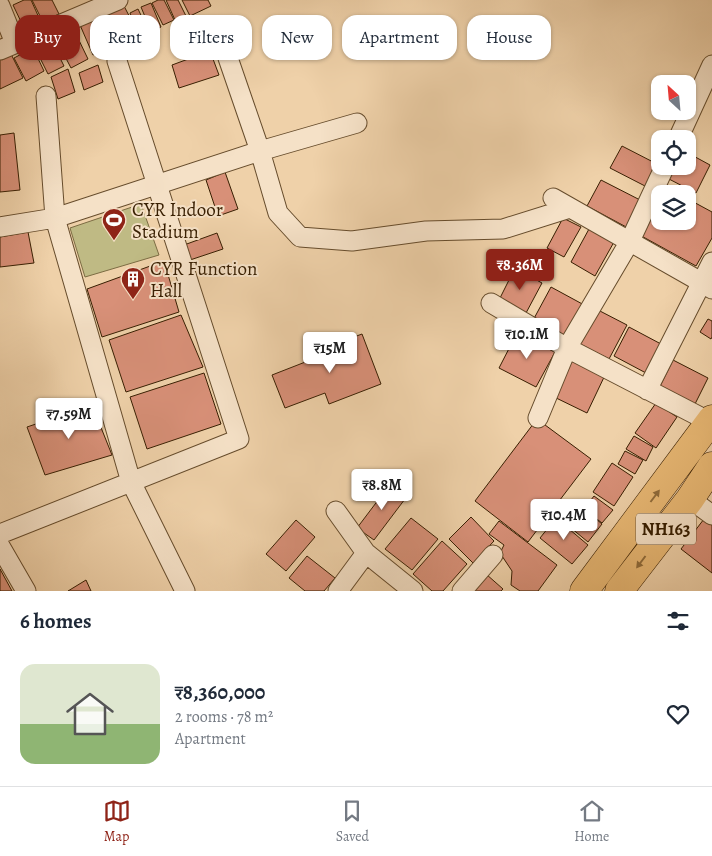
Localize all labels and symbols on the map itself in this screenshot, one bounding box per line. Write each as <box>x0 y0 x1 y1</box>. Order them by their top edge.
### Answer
north arrow <box>651 75 696 120</box>
place label: CYR Indoor Stadium <box>132 197 223 245</box>
sports icon: CYR Indoor Stadium <box>101 207 127 241</box>
pin: ₹8.36M <box>479 248 561 291</box>
place label: CYR Function Hall <box>150 256 257 304</box>
building icon: CYR Function Hall <box>120 266 146 300</box>
pin: ₹10.1M <box>486 318 568 360</box>
pin: ₹15M <box>300 332 360 374</box>
pin: ₹7.59M <box>28 398 110 440</box>
pin: ₹8.8M <box>347 468 417 511</box>
one-way arrow <box>650 489 660 503</box>
pin: ₹10.4M <box>523 498 605 541</box>
road number: NH163 <box>636 514 696 544</box>
one-way arrow <box>636 555 647 568</box>

